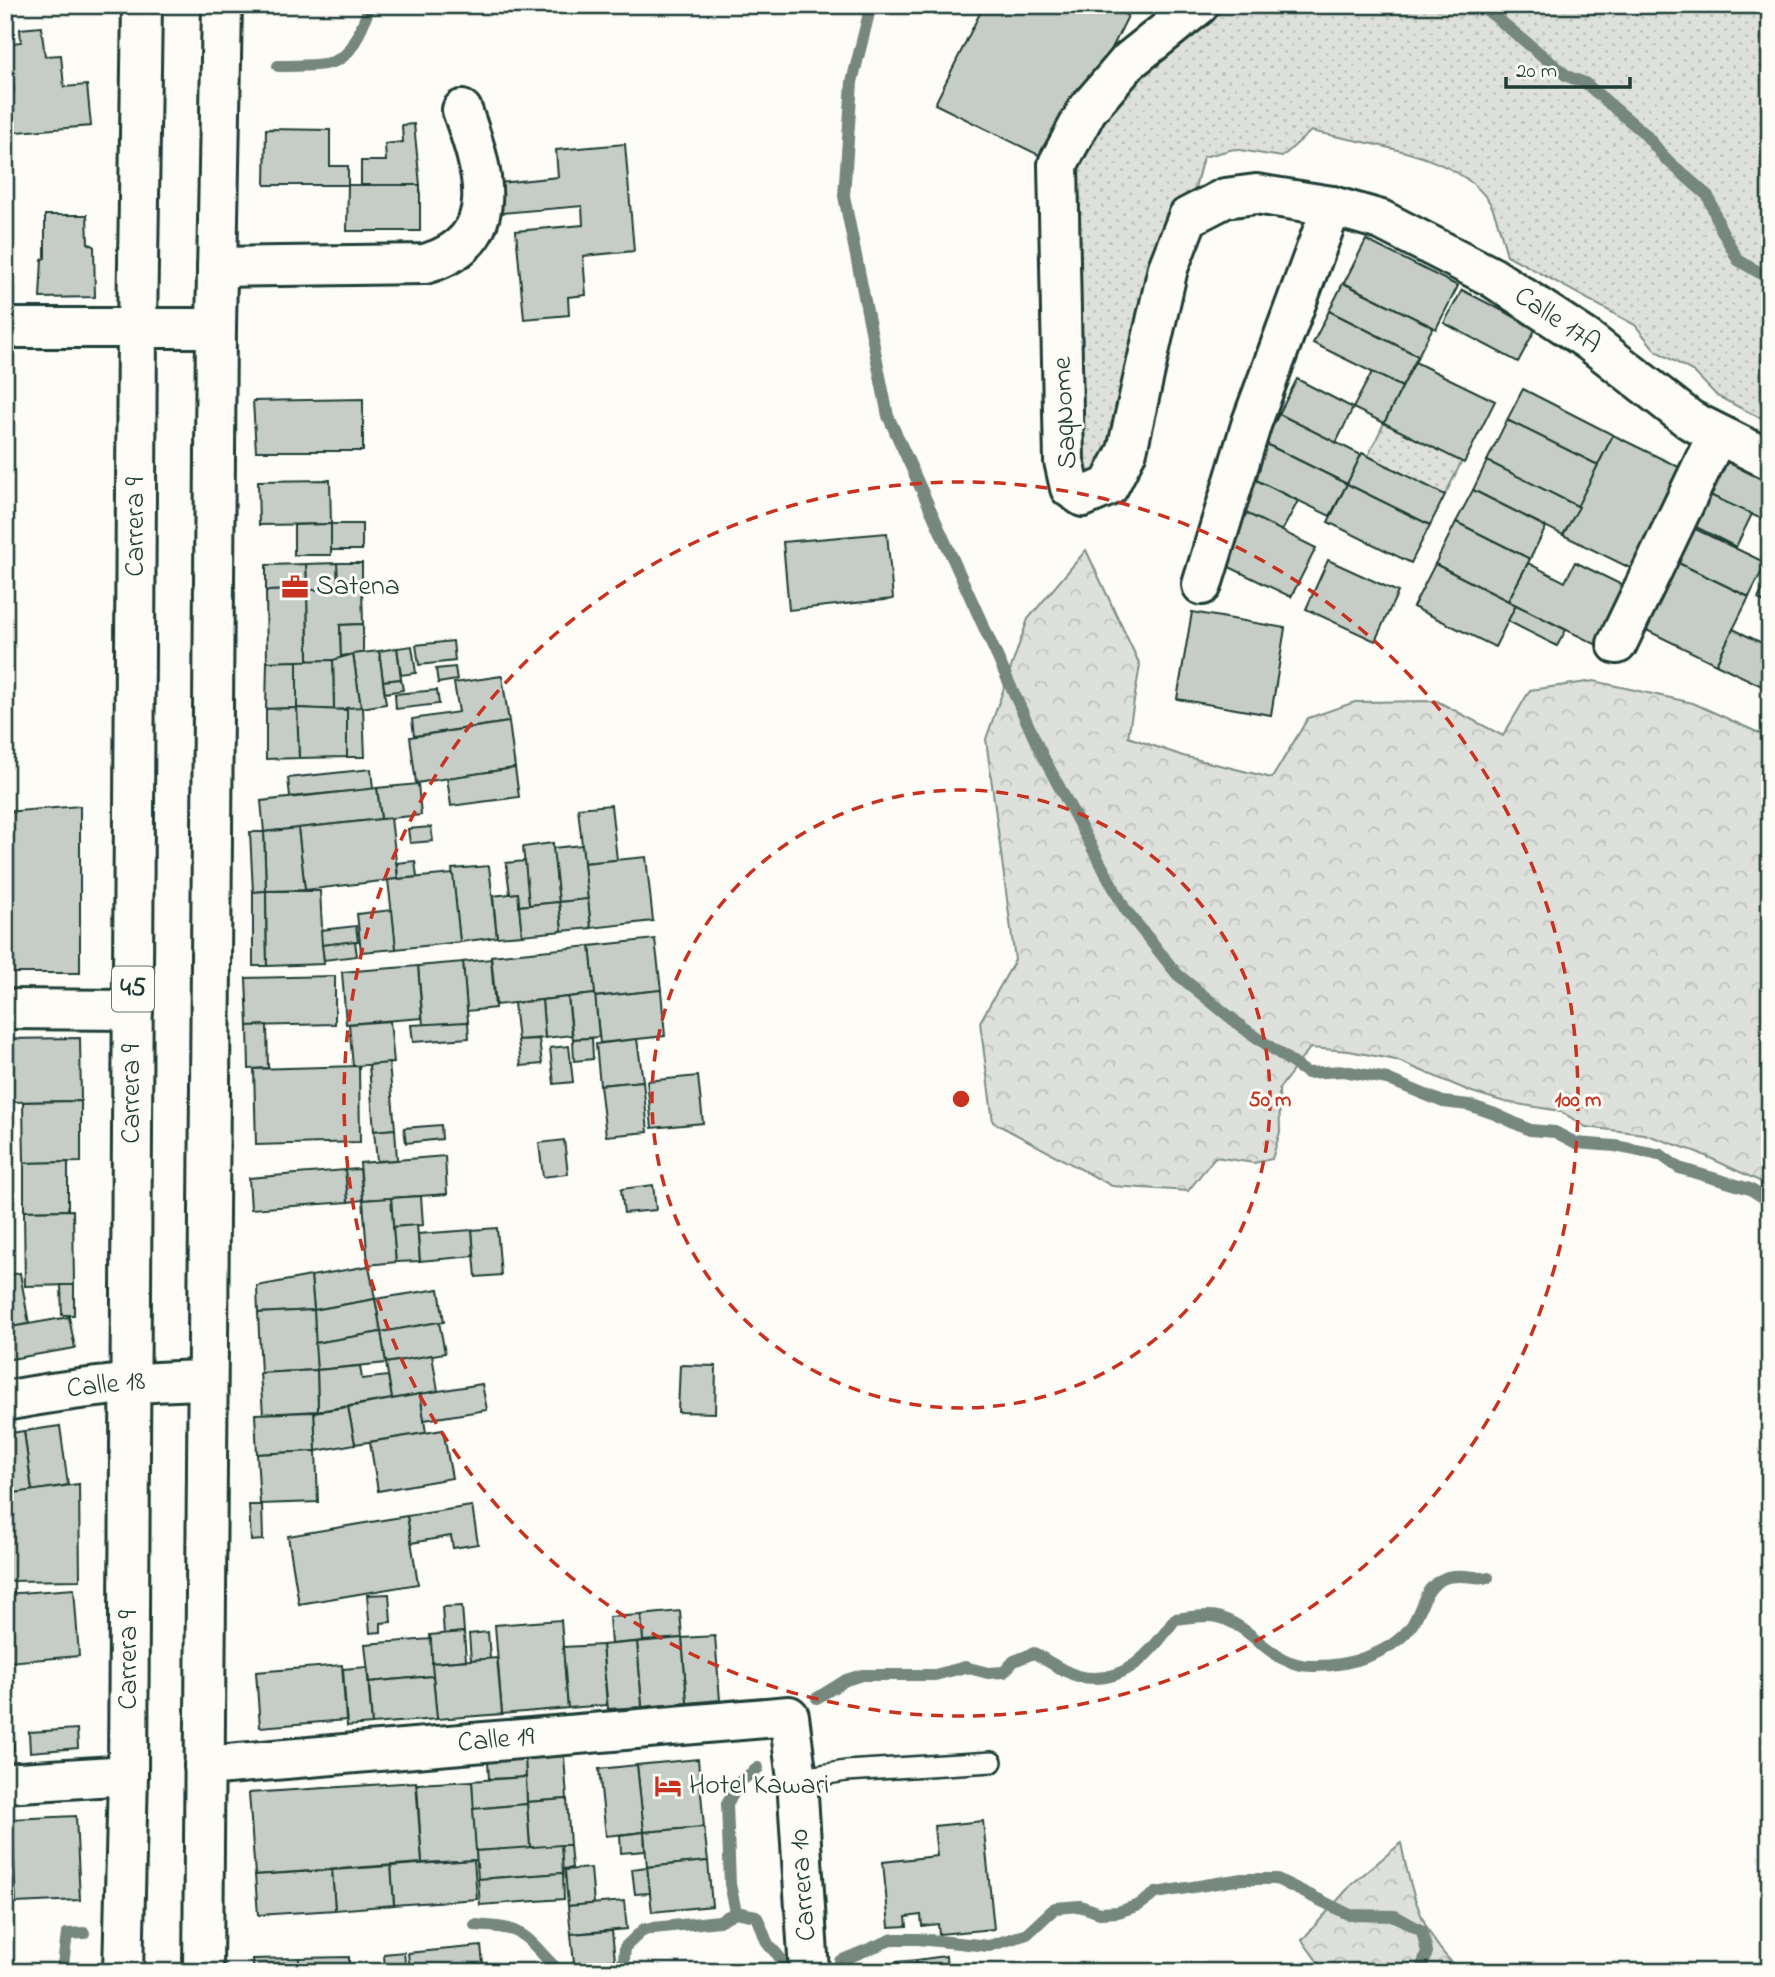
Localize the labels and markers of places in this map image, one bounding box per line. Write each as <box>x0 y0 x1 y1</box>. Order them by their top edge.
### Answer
place label: Satena <box>316 567 400 608</box>
office icon: Satena <box>280 572 310 602</box>
centre of rings <box>949 1087 973 1111</box>
place label: Hotel Kawari <box>689 1766 829 1807</box>
hotel icon: Hotel Kawari <box>653 1771 683 1801</box>

